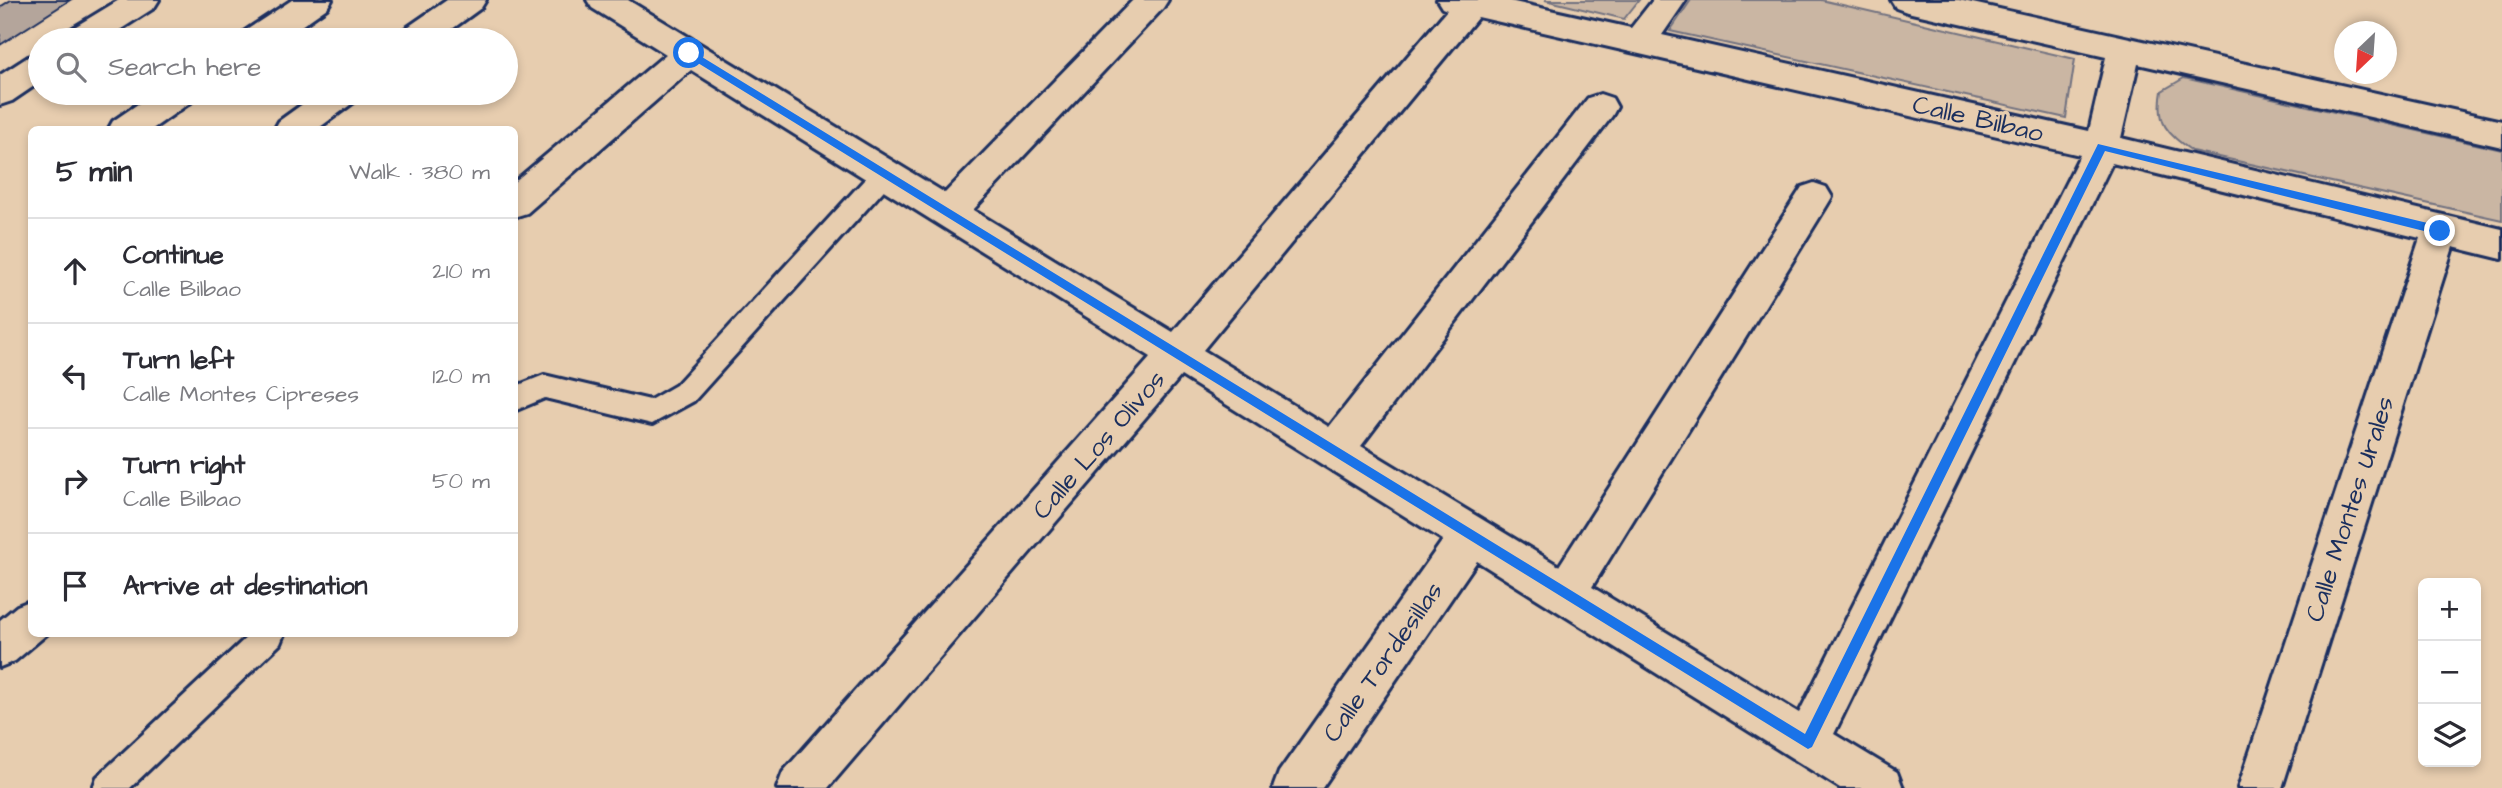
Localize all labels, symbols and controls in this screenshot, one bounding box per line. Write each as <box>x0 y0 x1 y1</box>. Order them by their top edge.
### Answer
north arrow <box>2334 21 2397 84</box>
search box <box>28 28 518 105</box>
route start <box>673 37 704 68</box>
icon: search <box>52 48 90 86</box>
text: Search here <box>108 49 261 85</box>
street label: Calle Bilbao <box>1909 86 2047 152</box>
text: 5 min <box>56 151 132 193</box>
text: Walk · 380 m <box>349 156 490 188</box>
route end <box>2424 215 2455 246</box>
text: Continue <box>123 237 224 273</box>
icon: ahead <box>56 252 94 290</box>
text: 210 m <box>432 255 490 287</box>
text: Calle Bilbao <box>123 273 241 305</box>
text: Turn left <box>123 342 234 378</box>
icon: left <box>56 357 94 395</box>
text: 120 m <box>432 360 490 392</box>
street label: Calle Los Olivos <box>1024 363 1174 527</box>
text: Calle Montes Cipreses <box>123 378 359 410</box>
street label: Calle Montes Urales <box>2297 392 2403 626</box>
text: Turn right <box>123 447 245 483</box>
icon: right <box>56 462 94 500</box>
text: 50 m <box>432 465 490 497</box>
text: Calle Bilbao <box>123 483 241 515</box>
icon: arrive <box>56 567 94 605</box>
text: Arrive at destination <box>123 568 368 604</box>
street label: Calle Tordesillas <box>1314 575 1452 749</box>
map controls <box>2418 578 2481 767</box>
button: + <box>2418 578 2481 641</box>
button: − <box>2418 641 2481 704</box>
button: layers <box>2418 704 2481 767</box>

